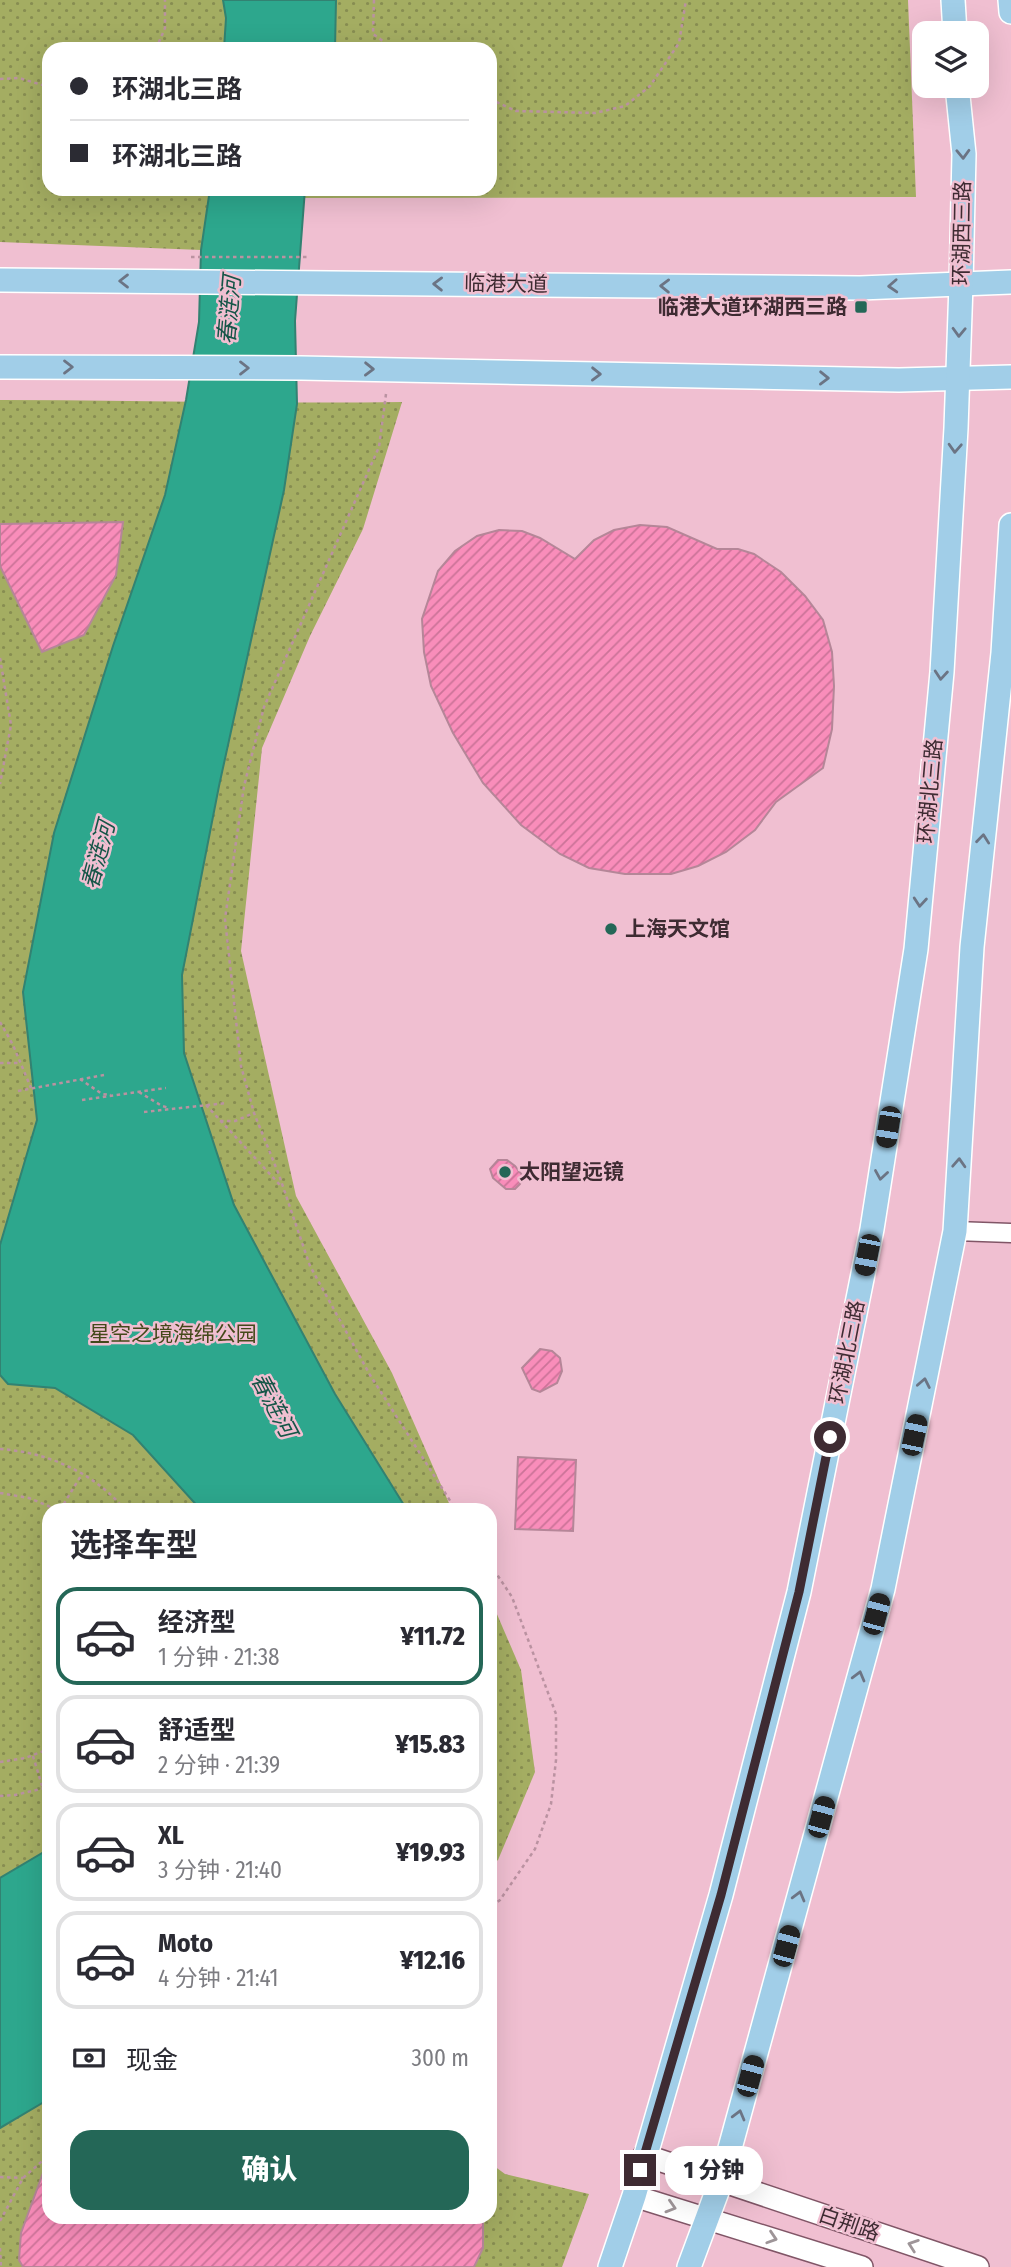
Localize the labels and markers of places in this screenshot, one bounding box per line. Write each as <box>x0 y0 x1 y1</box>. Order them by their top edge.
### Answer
place label: 临港大道环湖西三路 <box>658 294 847 320</box>
marker: 临港大道环湖西三路 <box>853 299 869 315</box>
place label: 上海天文馆 <box>625 916 730 942</box>
marker: 上海天文馆 <box>603 921 619 937</box>
place label: 太阳望远镜 <box>519 1159 624 1185</box>
marker: 太阳望远镜 <box>497 1164 513 1180</box>

